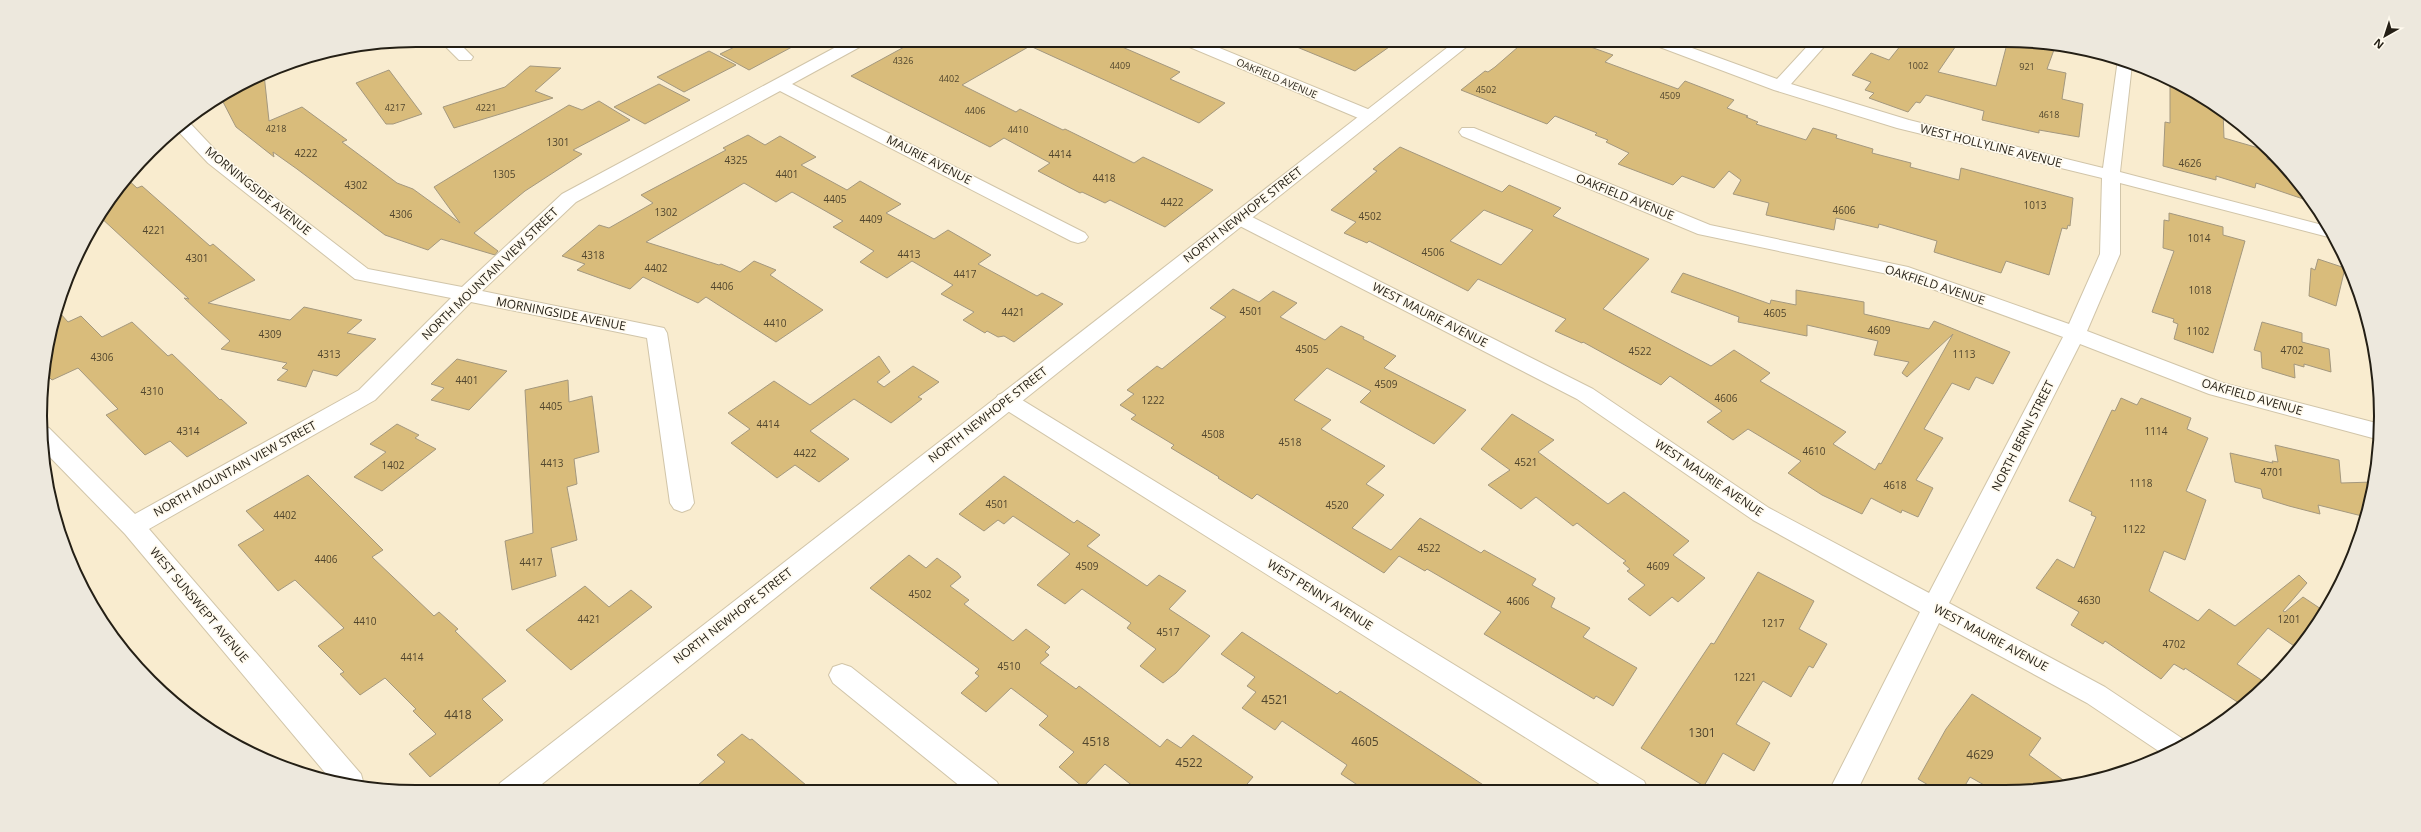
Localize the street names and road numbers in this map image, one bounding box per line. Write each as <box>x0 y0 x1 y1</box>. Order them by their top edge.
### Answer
street label: OAKFIELD AVENUE <box>1234 55 1320 101</box>
street label: WEST HOLLYLINE AVENUE <box>1918 120 2064 171</box>
street label: MAURIE AVENUE <box>884 131 975 188</box>
street label: MORNINGSIDE AVENUE <box>202 142 315 239</box>
street label: NORTH NEWHOPE STREET <box>1180 162 1306 267</box>
street label: OAKFIELD AVENUE <box>1574 169 1677 224</box>
street label: NORTH MOUNTAIN VIEW STREET <box>418 203 562 344</box>
street label: OAKFIELD AVENUE <box>1883 260 1987 309</box>
street label: WEST MAURIE AVENUE <box>1370 278 1491 351</box>
street label: MORNINGSIDE AVENUE <box>495 293 627 334</box>
street label: NORTH NEWHOPE STREET <box>925 362 1051 467</box>
street label: OAKFIELD AVENUE <box>2200 374 2305 419</box>
street label: NORTH BERNI STREET <box>1987 377 2058 494</box>
street label: NORTH MOUNTAIN VIEW STREET <box>150 416 320 521</box>
street label: WEST MAURIE AVENUE <box>1652 435 1767 520</box>
street label: WEST SUNSWEPT AVENUE <box>146 543 253 666</box>
street label: WEST PENNY AVENUE <box>1264 555 1376 634</box>
street label: NORTH NEWHOPE STREET <box>670 563 796 668</box>
street label: WEST MAURIE AVENUE <box>1931 600 2052 675</box>

